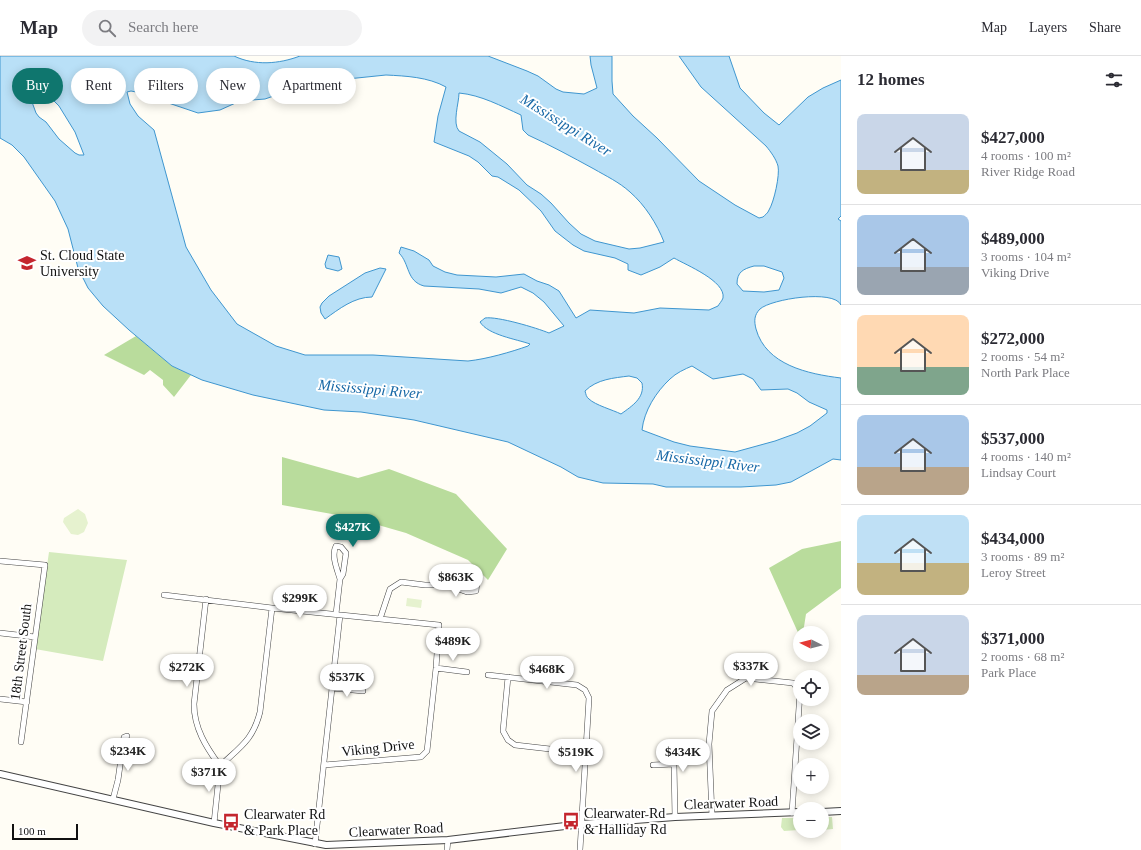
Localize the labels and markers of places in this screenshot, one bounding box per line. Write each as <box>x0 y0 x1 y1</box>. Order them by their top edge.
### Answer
place label: St. Cloud State University <box>40 248 124 279</box>
school or university icon: St. Cloud State University <box>17 253 37 273</box>
pin: $427K <box>325 514 381 548</box>
pin: $863K <box>428 564 484 598</box>
pin: $299K <box>272 585 328 619</box>
pin: $489K <box>425 628 481 662</box>
pin: $337K <box>723 653 779 687</box>
pin: $272K <box>159 654 215 688</box>
pin: $468K <box>519 656 575 690</box>
pin: $537K <box>319 664 375 698</box>
pin: $234K <box>100 738 156 772</box>
pin: $519K <box>548 739 604 773</box>
pin: $434K <box>655 739 711 773</box>
pin: $371K <box>181 759 237 793</box>
place label: Clearwater Rd & Halliday Rd <box>584 806 666 837</box>
place label: Clearwater Rd & Park Place <box>244 807 325 838</box>
bus stop icon: Clearwater Rd & Halliday Rd <box>561 811 581 831</box>
bus stop icon: Clearwater Rd & Park Place <box>221 812 241 832</box>

